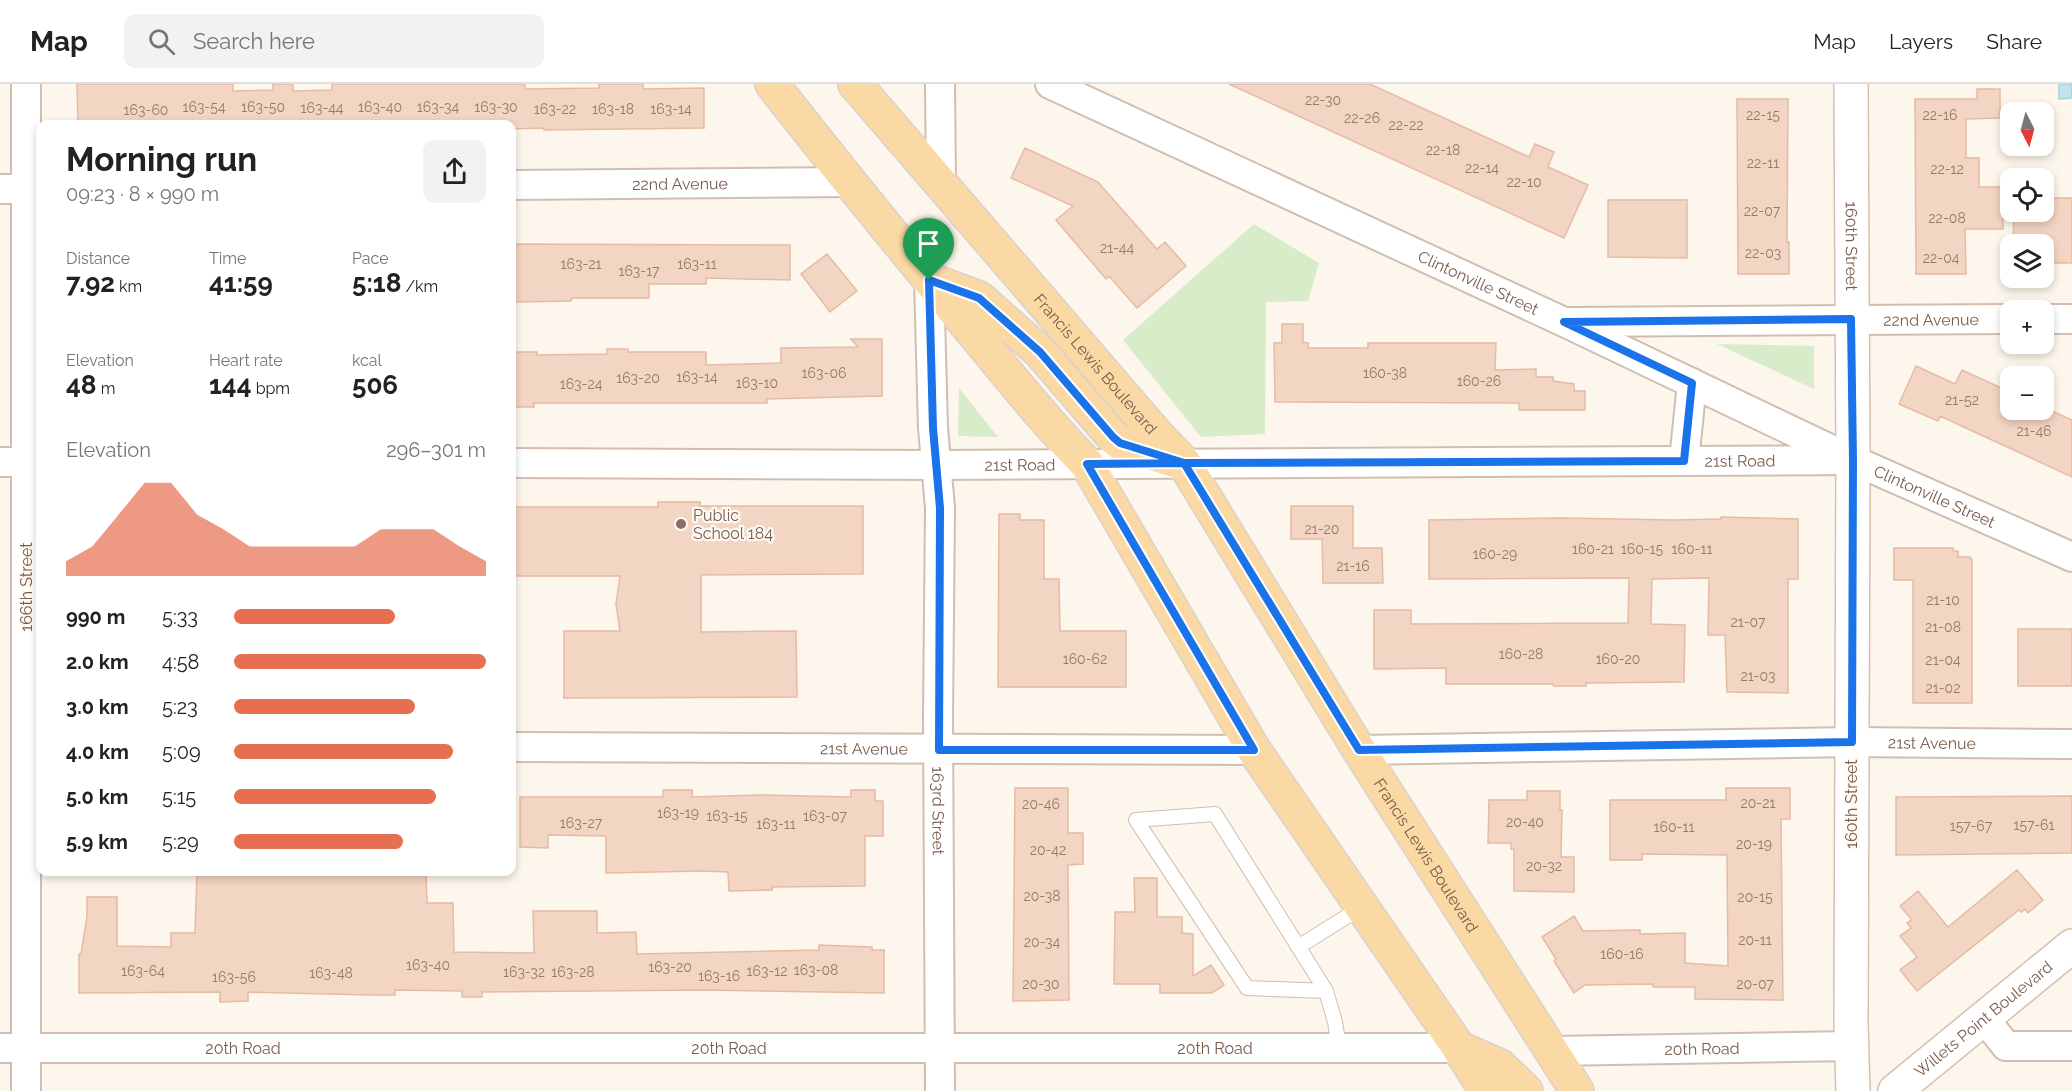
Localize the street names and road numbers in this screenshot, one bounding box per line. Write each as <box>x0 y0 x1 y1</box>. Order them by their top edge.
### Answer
street label: 22nd Avenue <box>632 174 728 193</box>
street label: 160th Street <box>1842 201 1862 291</box>
street label: Clintonville Street <box>1415 246 1542 319</box>
street label: Francis Lewis Boulevard <box>1030 290 1161 438</box>
street label: 22nd Avenue <box>1883 310 1979 329</box>
street label: 21st Road <box>1705 451 1775 470</box>
street label: 21st Road <box>985 455 1055 474</box>
street label: Clintonville Street <box>1871 461 1999 532</box>
street label: 166th Street <box>17 542 36 632</box>
street label: 21st Avenue <box>1888 733 1976 753</box>
street label: 21st Avenue <box>820 739 908 758</box>
street label: 160th Street <box>1842 759 1861 849</box>
street label: 163rd Street <box>929 766 948 856</box>
street label: Francis Lewis Boulevard <box>1370 775 1483 936</box>
street label: Willets Point Boulevard <box>1910 957 2056 1081</box>
street label: 20th Road <box>1664 1038 1740 1059</box>
street label: 20th Road <box>205 1039 281 1058</box>
street label: 20th Road <box>691 1039 767 1058</box>
street label: 20th Road <box>1177 1039 1253 1058</box>

